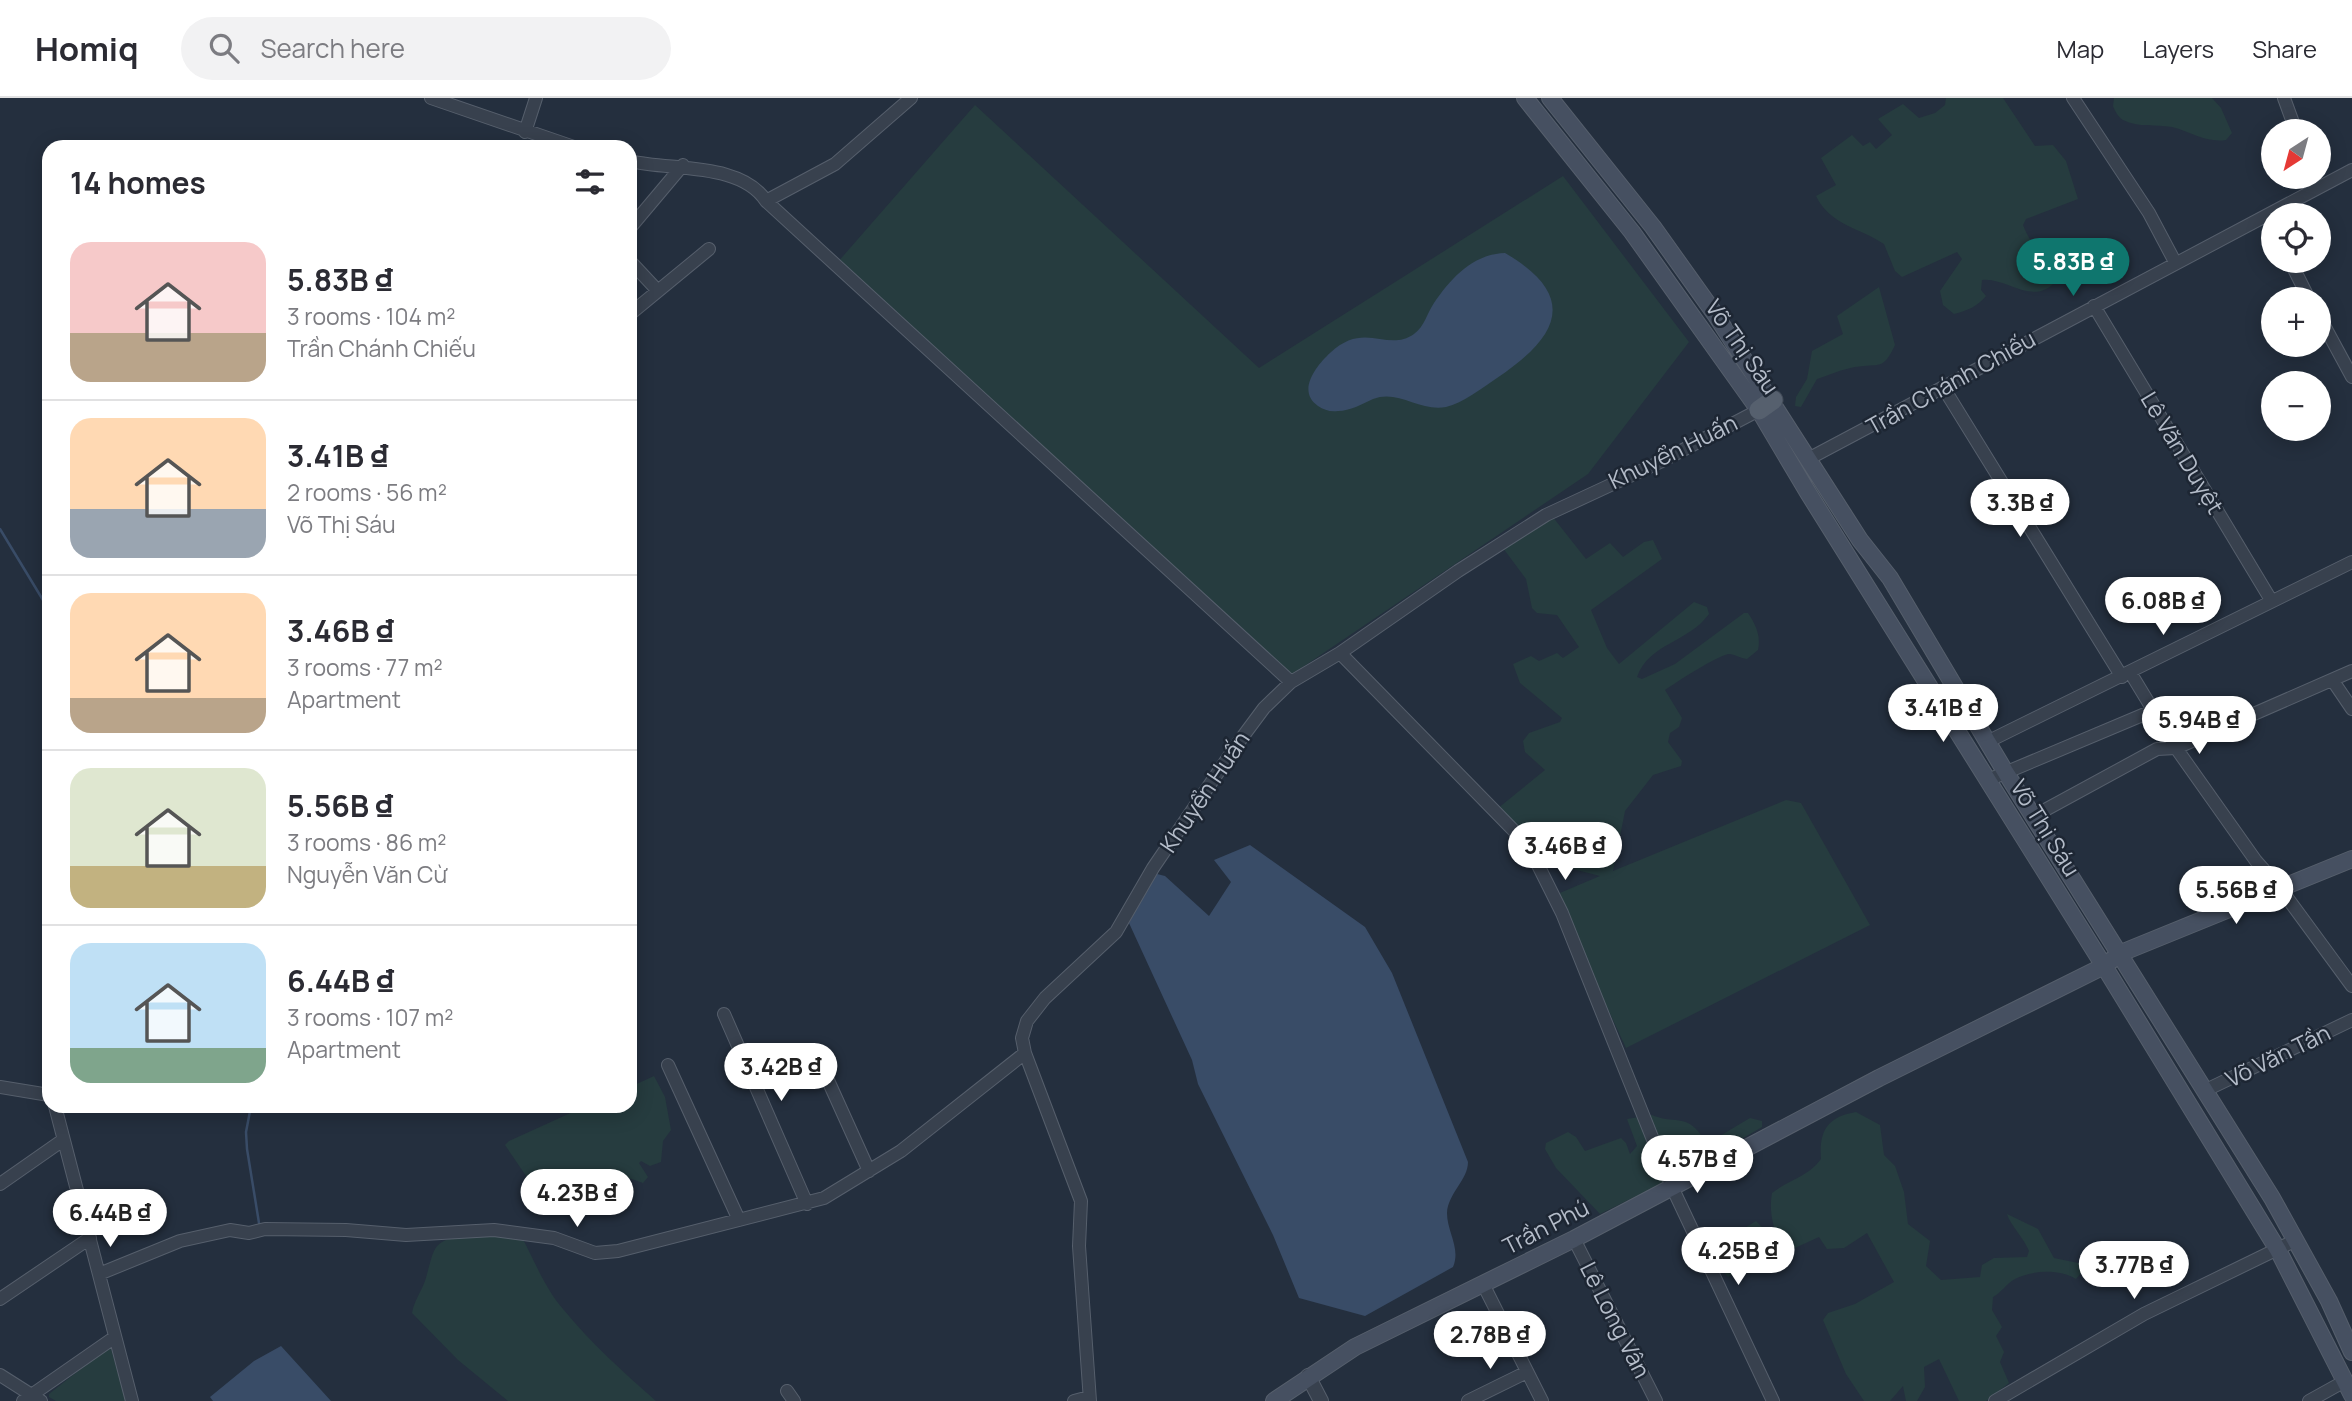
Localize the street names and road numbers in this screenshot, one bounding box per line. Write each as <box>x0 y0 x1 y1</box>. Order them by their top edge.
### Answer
street label: Võ Thị Sáu <box>1699 293 1787 400</box>
street label: Trần Chánh Chiếu <box>1860 322 2041 442</box>
street label: Lê Văn Duyệt <box>2134 385 2232 519</box>
street label: Khuyển Huấn <box>1603 406 1742 496</box>
street label: Khuyển Huấn <box>1152 725 1257 858</box>
street label: Võ Thị Sáu <box>2003 773 2088 882</box>
street label: Võ Văn Tần <box>2220 1016 2335 1094</box>
street label: Trần Phú <box>1497 1191 1594 1261</box>
street label: Lê Long Vân <box>1573 1256 1659 1383</box>

